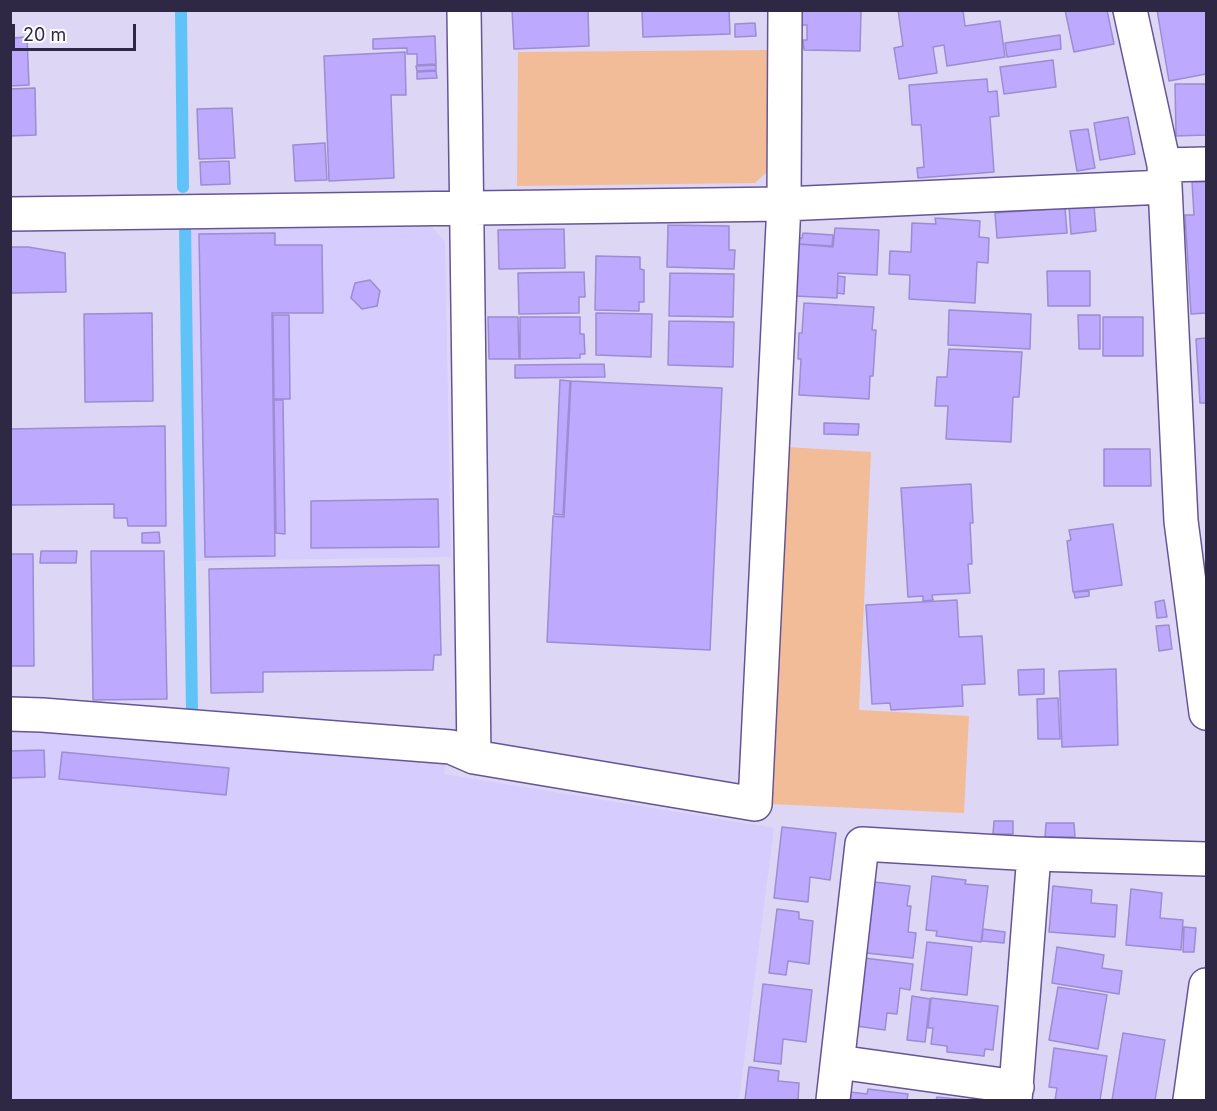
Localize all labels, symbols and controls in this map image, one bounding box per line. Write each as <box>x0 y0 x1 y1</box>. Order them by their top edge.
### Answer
scale bar <box>15 12 140 50</box>
text: 20 m <box>23 24 66 45</box>

